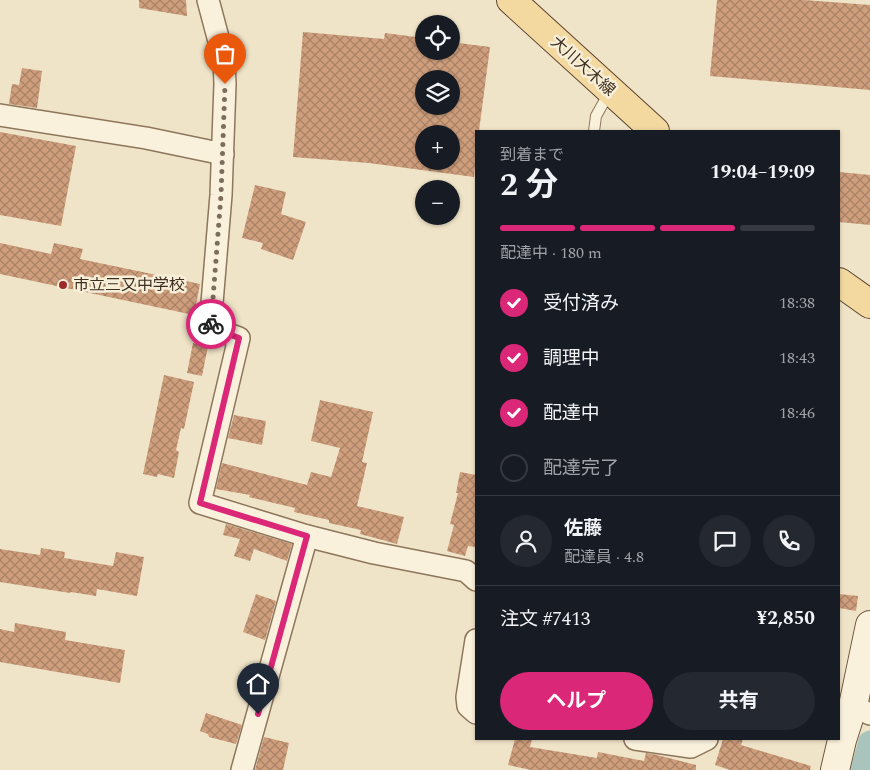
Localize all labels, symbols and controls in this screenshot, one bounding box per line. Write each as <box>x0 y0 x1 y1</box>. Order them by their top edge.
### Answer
map controls <box>415 15 460 225</box>
button: locate <box>415 15 460 60</box>
street label: 大川大木線 <box>545 30 621 102</box>
pin <box>204 33 246 84</box>
icon: bag <box>211 40 239 68</box>
button: layers <box>415 70 460 115</box>
button: + <box>415 125 460 170</box>
text: 到着まで <box>500 143 564 167</box>
text: 19:04–19:09 <box>710 158 815 187</box>
text: 2 分 <box>500 161 558 210</box>
button: − <box>415 180 460 225</box>
text: 配達中 · 180 m <box>500 241 602 265</box>
place label: 市立三又中学校 <box>73 273 185 297</box>
marker: 市立三又中学校 <box>57 279 69 291</box>
icon: check <box>500 289 528 317</box>
text: 受付済み <box>543 289 619 318</box>
text: 18:38 <box>779 291 815 315</box>
courier <box>186 299 236 349</box>
icon: bike <box>197 310 225 338</box>
icon: check <box>500 344 528 372</box>
text: 調理中 <box>543 344 600 373</box>
text: 18:43 <box>779 346 815 370</box>
icon: check <box>500 399 528 427</box>
text: 配達中 <box>543 399 600 428</box>
text: 18:46 <box>779 401 815 425</box>
text: 配達完了 <box>543 454 619 483</box>
text: 佐藤 <box>564 514 602 543</box>
button: person <box>500 515 552 567</box>
button: chat <box>699 515 751 567</box>
button: phone <box>763 515 815 567</box>
text: 配達員 · 4.8 <box>564 545 644 569</box>
text: ¥2,850 <box>757 604 815 633</box>
text: 注文 #7413 <box>500 605 590 634</box>
pin <box>237 663 279 714</box>
icon: home <box>244 670 272 698</box>
button: ヘルプ <box>500 672 653 730</box>
button: 共有 <box>663 672 815 730</box>

